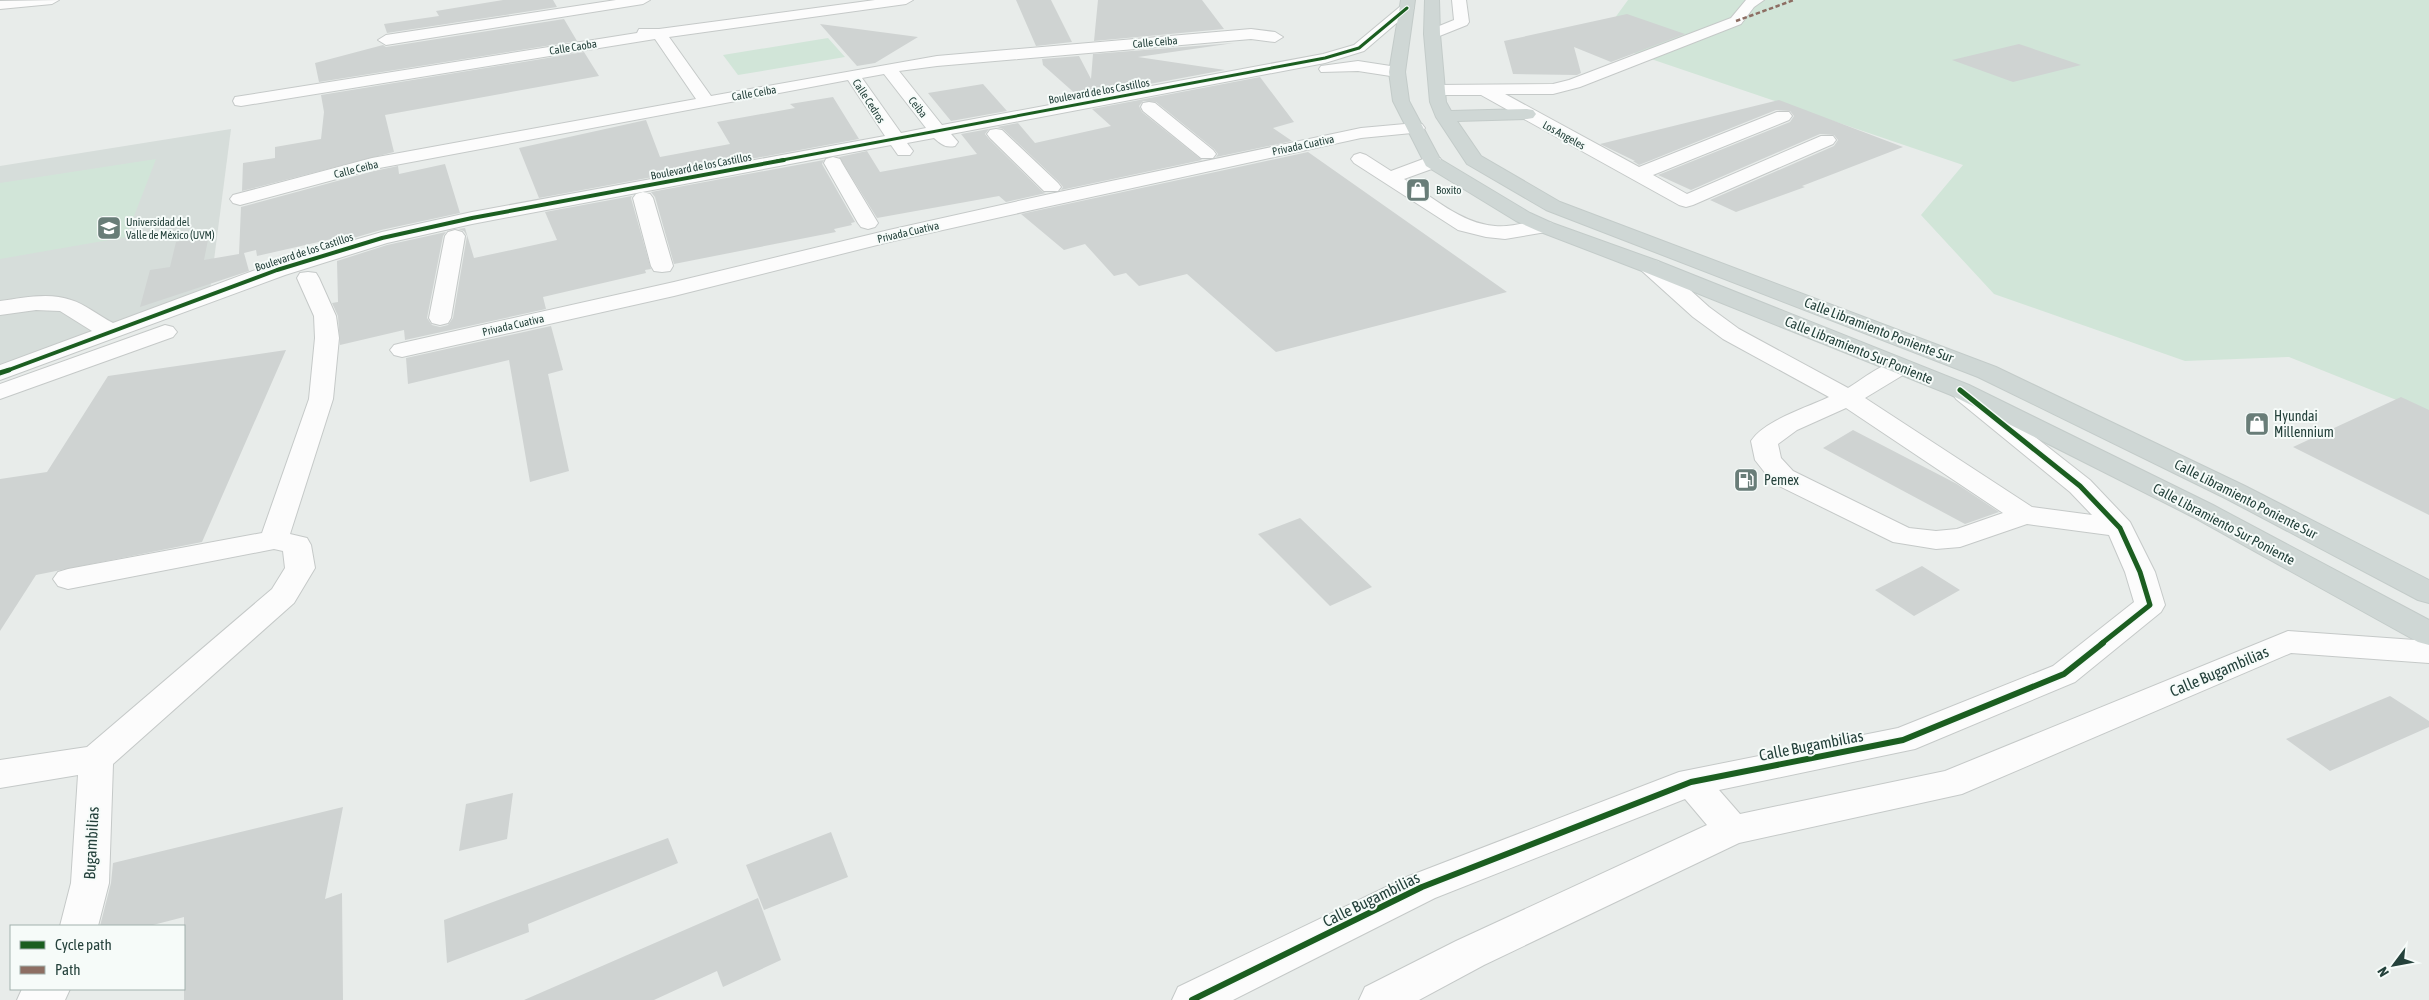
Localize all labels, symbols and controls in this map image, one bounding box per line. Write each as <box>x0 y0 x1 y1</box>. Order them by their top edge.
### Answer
street label: Calle Ceiba <box>1132 34 1178 50</box>
street label: Calle Caoba <box>548 37 598 57</box>
street label: Boulevard de los Castillos <box>1048 76 1151 106</box>
street label: Calle Cedros <box>850 77 888 125</box>
street label: Calle Ceiba <box>731 83 777 103</box>
street label: Ceiba <box>906 94 930 120</box>
street label: Los Angeles <box>1541 118 1587 152</box>
street label: Privada Cuativa <box>1271 133 1335 157</box>
street label: Boulevard de los Castillos <box>650 150 753 182</box>
street label: Calle Ceiba <box>333 158 379 180</box>
shop icon: Boxito <box>1405 177 1431 203</box>
place label: Boxito <box>1436 184 1461 196</box>
school or university icon: Universidad del Valle de México (UVM) <box>96 215 122 241</box>
place label: Universidad del Valle de México (UVM) <box>126 216 215 241</box>
street label: Privada Cuativa <box>876 219 940 245</box>
street label: Boulevard de los Castillos <box>253 230 355 274</box>
street label: Calle Libramiento Poniente Sur <box>1802 294 1957 366</box>
street label: Privada Cuativa <box>481 312 545 338</box>
street label: Calle Libramiento Sur Poniente <box>1783 313 1935 387</box>
place label: Hyundai Millennium <box>2274 408 2334 440</box>
shop icon: Hyundai Millennium <box>2244 411 2270 437</box>
street label: Calle Libramiento Poniente Sur <box>2172 456 2321 542</box>
fuel station icon: Pemex <box>1733 467 1759 493</box>
place label: Pemex <box>1764 472 1799 488</box>
street label: Calle Libramiento Sur Poniente <box>2150 480 2298 568</box>
street label: Calle Bugambilias <box>2167 642 2272 701</box>
street label: Calle Bugambilias <box>1757 726 1865 765</box>
street label: Bugambilias <box>80 806 103 880</box>
street label: Calle Bugambilias <box>1320 868 1423 931</box>
legend <box>10 925 185 990</box>
text: Cycle path <box>55 936 112 953</box>
north arrow <box>2369 940 2419 990</box>
text: Path <box>55 961 81 978</box>
text: N <box>2374 964 2392 980</box>

